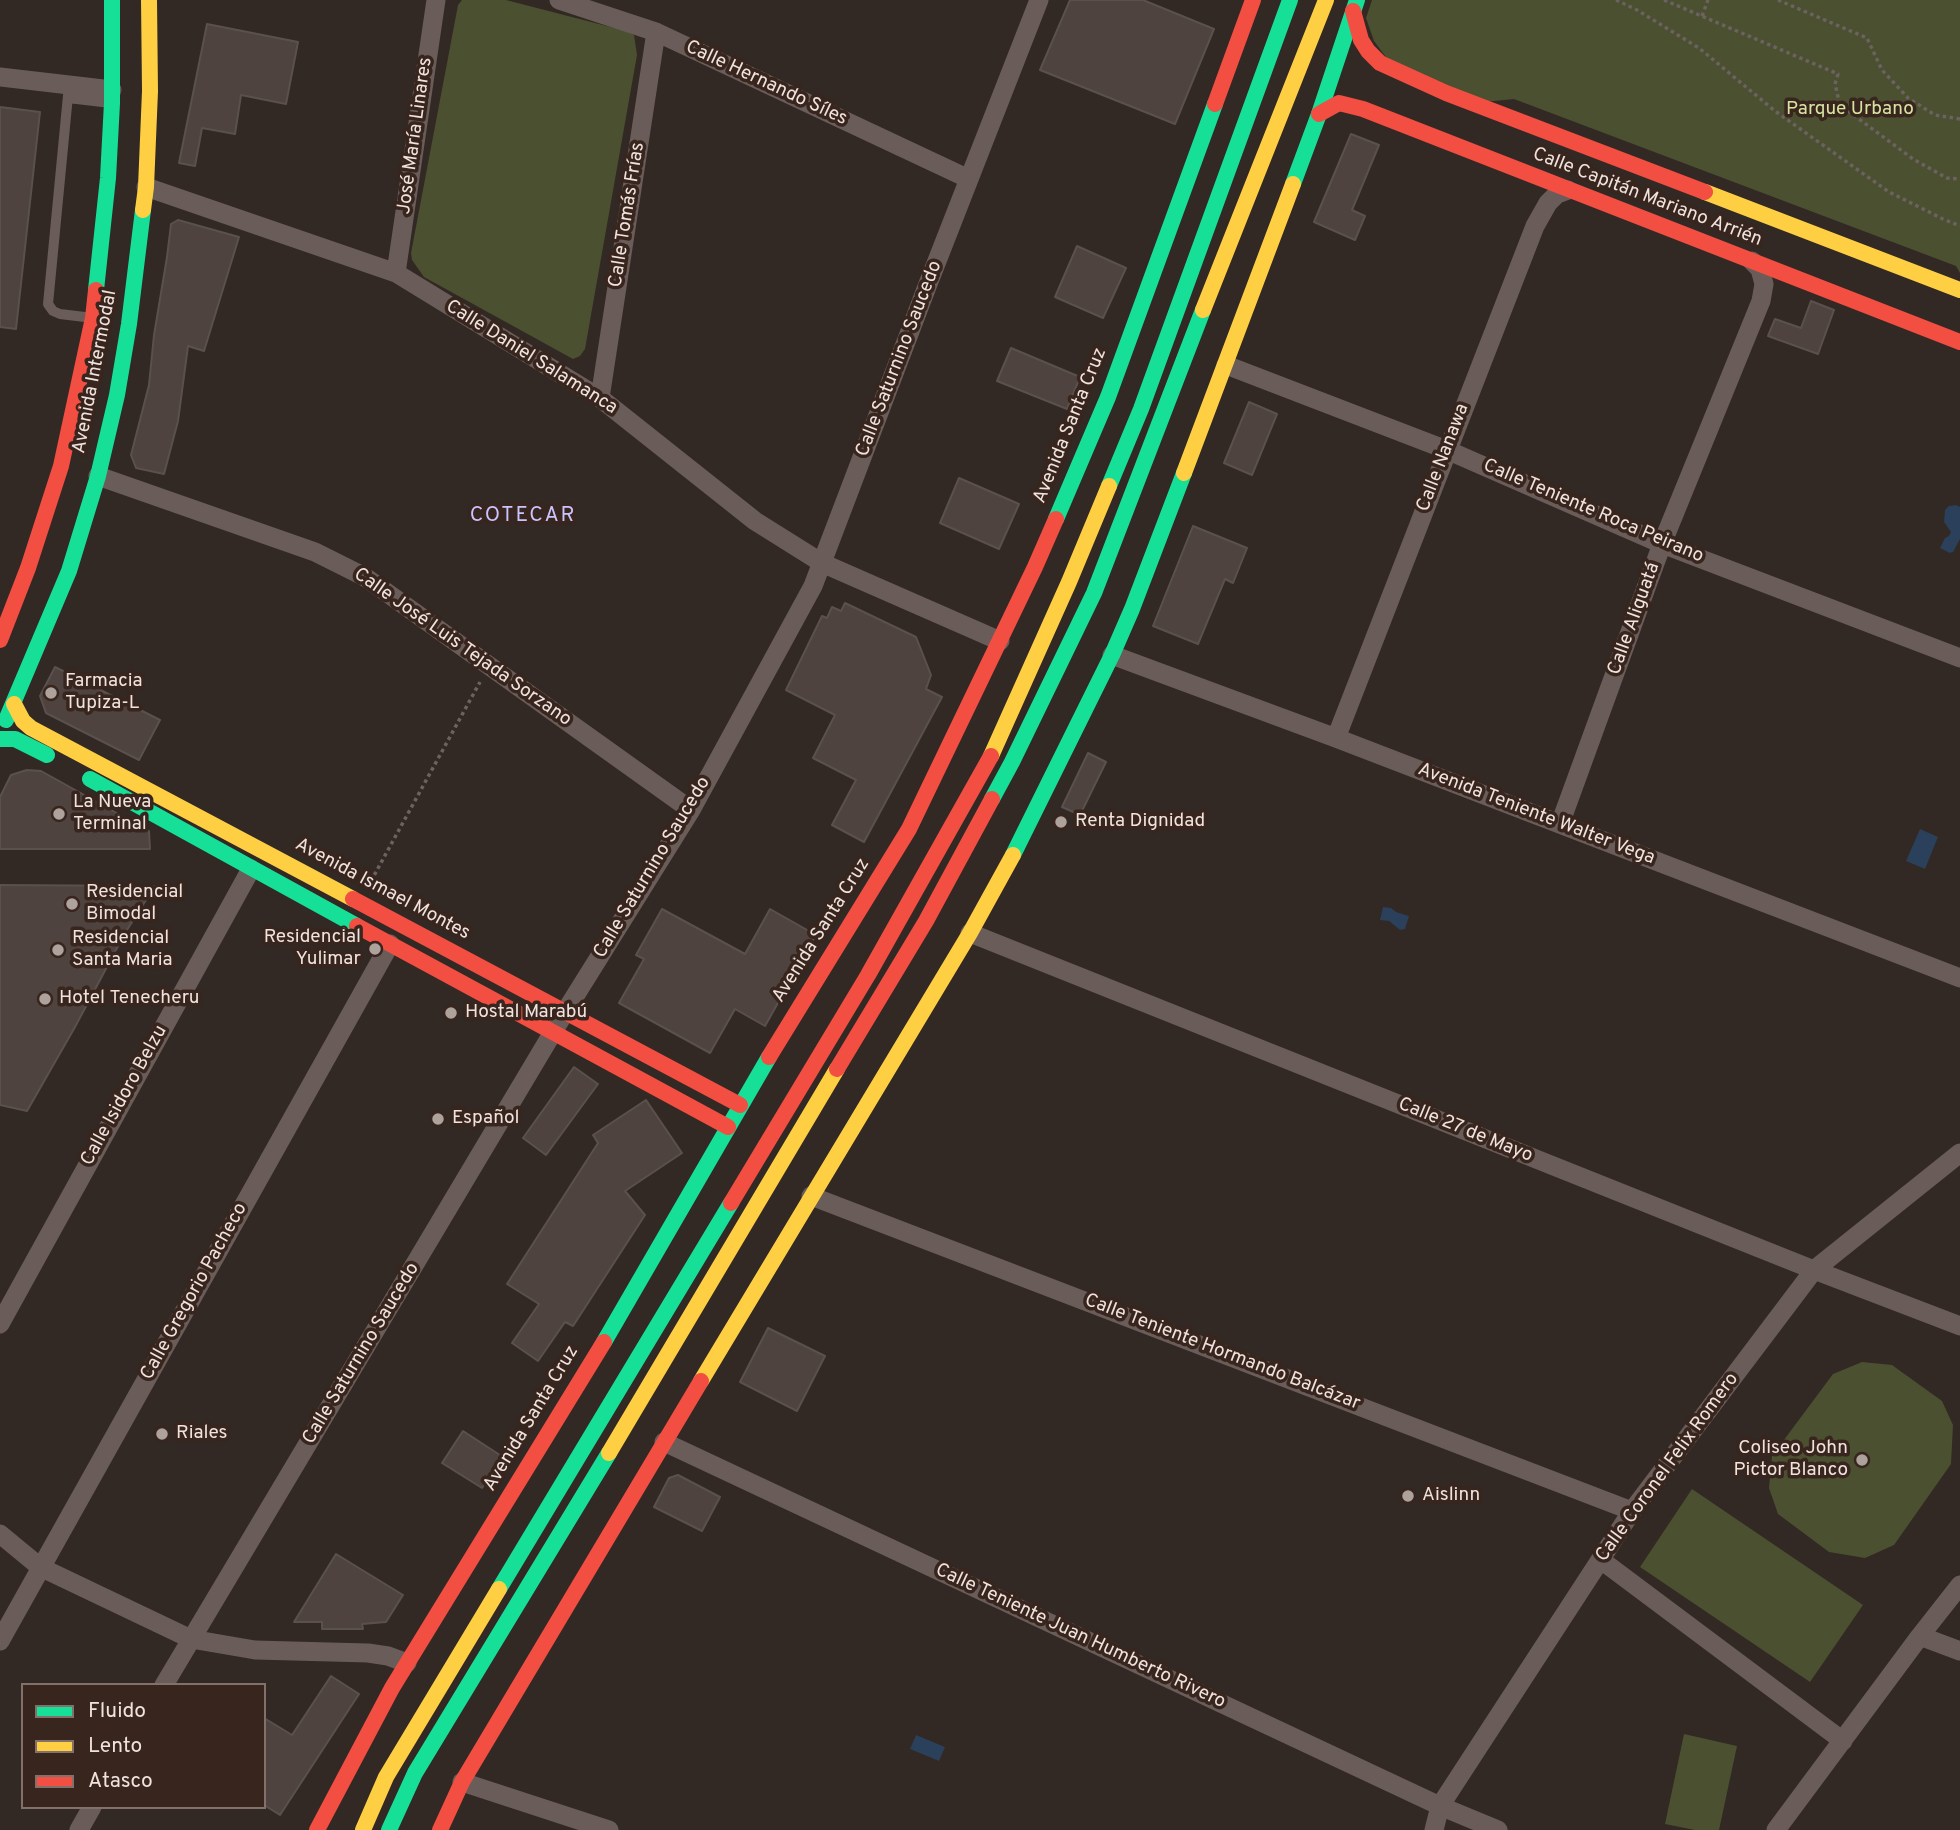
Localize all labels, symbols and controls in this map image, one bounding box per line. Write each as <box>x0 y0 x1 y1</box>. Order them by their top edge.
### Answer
street label: Calle Hernando Síles <box>681 37 851 131</box>
street label: José María Linares <box>394 56 438 216</box>
park label: Parque Urbano <box>1786 99 1914 121</box>
street label: Calle Tomás Frías <box>605 141 651 289</box>
street label: Calle Capitán Mariano Arrién <box>1529 144 1765 252</box>
street label: Calle Saturnino Saucedo <box>852 258 948 460</box>
street label: Avenida Intermodal <box>69 288 123 456</box>
street label: Calle Daniel Salamanca <box>441 296 621 420</box>
street label: Avenida Santa Cruz <box>1029 345 1113 507</box>
street label: Calle Nanawa <box>1413 401 1475 515</box>
street label: Calle Teniente Roca Peirano <box>1479 455 1707 569</box>
district label: COTECAR <box>471 504 575 530</box>
street label: Calle Aliguatá <box>1604 560 1666 678</box>
street label: Calle José Luis Tejada Sorzano <box>349 564 575 732</box>
place label: Farmacia Tupiza-L <box>65 671 142 715</box>
marker: Farmacia Tupiza-L <box>43 685 59 701</box>
street label: Avenida Teniente Walter Vega <box>1414 759 1658 871</box>
street label: Calle Saturnino Saucedo <box>590 773 716 963</box>
place label: La Nueva Terminal <box>73 792 151 836</box>
marker: La Nueva Terminal <box>51 806 67 822</box>
place label: Renta Dignidad <box>1075 811 1205 833</box>
marker: Renta Dignidad <box>1053 814 1069 830</box>
street label: Avenida Ismael Montes <box>291 834 473 946</box>
street label: Avenida Santa Cruz <box>768 855 876 1007</box>
place label: Residencial Bimodal <box>86 882 183 926</box>
marker: Residencial Bimodal <box>64 896 80 912</box>
place label: Residencial Yulimar <box>264 927 361 971</box>
place label: Residencial Santa Maria <box>72 928 173 972</box>
marker: Residencial Yulimar <box>367 941 383 957</box>
marker: Residencial Santa Maria <box>50 942 66 958</box>
place label: Hotel Tenecheru <box>59 988 200 1010</box>
marker: Hotel Tenecheru <box>37 991 53 1007</box>
place label: Hostal Marabú <box>465 1002 587 1024</box>
marker: Hostal Marabú <box>443 1005 459 1021</box>
street label: Calle Isidoro Belzu <box>77 1022 173 1170</box>
street label: Calle 27 de Mayo <box>1394 1094 1536 1168</box>
place label: Español <box>452 1108 519 1130</box>
marker: Español <box>430 1111 446 1127</box>
street label: Calle Gregorio Pacheco <box>137 1199 253 1385</box>
street label: Calle Saturnino Saucedo <box>299 1259 425 1449</box>
street label: Calle Teniente Hormando Balcázar <box>1081 1290 1363 1416</box>
street label: Avenida Santa Cruz <box>479 1342 585 1496</box>
street label: Calle Coronel Felix Romero <box>1592 1369 1744 1567</box>
place label: Riales <box>176 1423 227 1445</box>
marker: Riales <box>154 1426 170 1442</box>
place label: Coliseo John Pictor Blanco <box>1734 1438 1848 1482</box>
marker: Coliseo John Pictor Blanco <box>1854 1452 1870 1468</box>
place label: Aislinn <box>1422 1485 1480 1507</box>
marker: Aislinn <box>1400 1488 1416 1504</box>
street label: Calle Teniente Juan Humberto Rivero <box>931 1560 1229 1714</box>
legend <box>21 1683 266 1809</box>
text: Fluido <box>88 1698 146 1725</box>
text: Lento <box>88 1733 142 1760</box>
text: Atasco <box>88 1768 153 1795</box>

